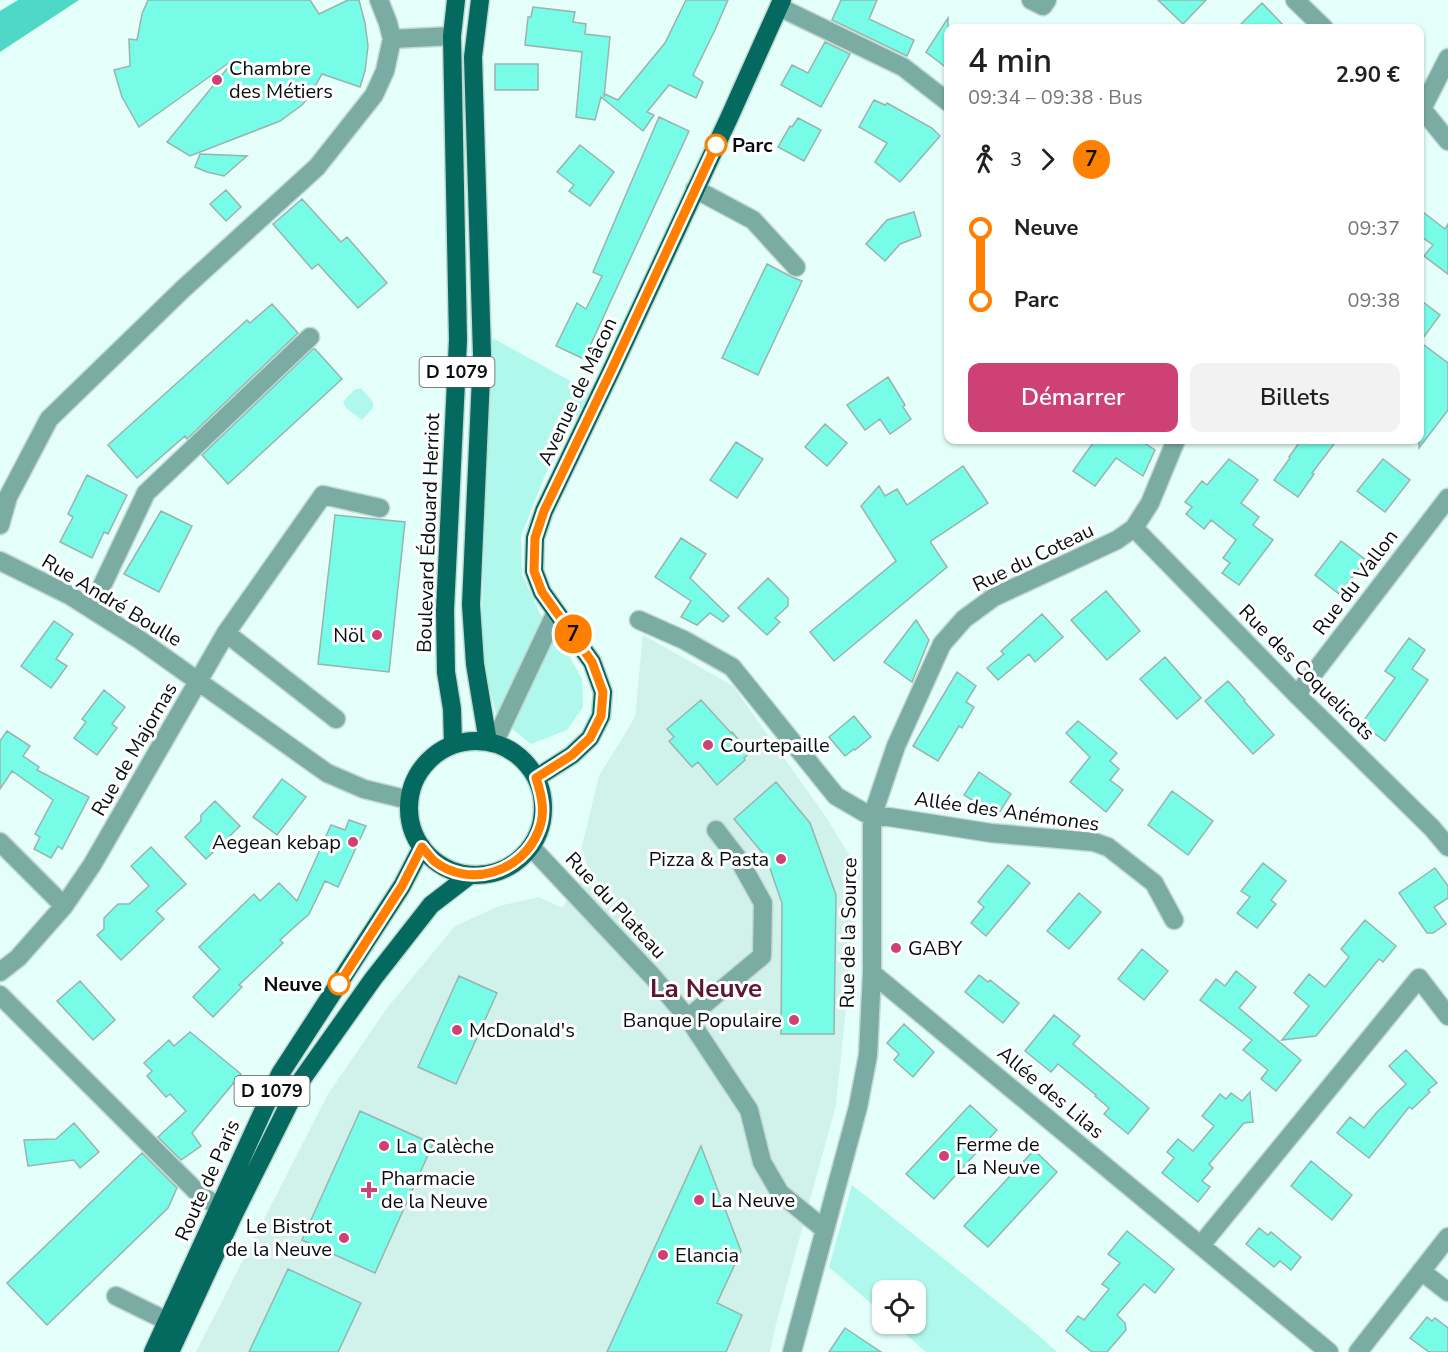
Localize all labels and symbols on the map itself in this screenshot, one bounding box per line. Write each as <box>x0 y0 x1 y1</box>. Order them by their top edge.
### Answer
place label: Chambre des Métiers <box>229 55 333 105</box>
marker: Chambre des Métiers <box>210 73 224 87</box>
place label: Parc <box>732 132 773 159</box>
marker: Parc <box>705 134 727 156</box>
street label: Avenue de Mâcon <box>531 313 623 469</box>
road number: D 1079 <box>420 357 494 387</box>
street label: Boulevard Édouard Herriot <box>411 412 446 653</box>
street label: Rue du Coteau <box>968 516 1098 598</box>
street label: Rue du Vallon <box>1307 524 1404 641</box>
street label: Rue André Boulle <box>37 548 187 653</box>
street label: Rue des Coquelicots <box>1233 598 1381 746</box>
line badge: 7 <box>554 614 592 654</box>
place label: Nöl <box>333 622 365 649</box>
marker: Nöl <box>370 628 384 642</box>
street label: Rue de Majornas <box>85 678 184 821</box>
place label: Courtepaille <box>720 732 830 759</box>
marker: Courtepaille <box>701 738 715 752</box>
street label: Allée des Anémones <box>913 785 1101 838</box>
place label: Aegean kebap <box>212 829 341 856</box>
marker: Aegean kebap <box>346 835 360 849</box>
street label: Rue du Plateau <box>559 846 672 965</box>
place label: Pizza & Pasta <box>649 846 769 873</box>
marker: Pizza & Pasta <box>774 852 788 866</box>
street label: Rue de la Source <box>834 857 863 1009</box>
place label: GABY <box>908 935 963 962</box>
marker: GABY <box>889 941 903 955</box>
place label: Neuve <box>263 971 322 998</box>
district label: La Neuve <box>650 971 762 1006</box>
marker: Neuve <box>328 973 350 995</box>
place label: Banque Populaire <box>623 1007 782 1034</box>
marker: Banque Populaire <box>787 1013 801 1027</box>
place label: McDonald's <box>469 1017 575 1044</box>
marker: McDonald's <box>450 1023 464 1037</box>
street label: Allée des Lilas <box>992 1040 1110 1145</box>
road number: D 1079 <box>234 1076 310 1106</box>
street label: Route de Paris <box>169 1115 246 1245</box>
place label: Ferme de La Neuve <box>956 1131 1040 1181</box>
place label: La Calèche <box>396 1133 494 1160</box>
marker: La Calèche <box>377 1139 391 1153</box>
marker: Ferme de La Neuve <box>937 1149 951 1163</box>
place label: Pharmacie de la Neuve <box>381 1165 488 1215</box>
marker: Pharmacie de la Neuve <box>362 1183 376 1197</box>
place label: La Neuve <box>711 1187 795 1214</box>
marker: La Neuve <box>692 1193 706 1207</box>
place label: Le Bistrot de la Neuve <box>225 1213 333 1263</box>
marker: Le Bistrot de la Neuve <box>337 1231 351 1245</box>
place label: Elancia <box>675 1242 739 1269</box>
marker: Elancia <box>656 1248 670 1262</box>

